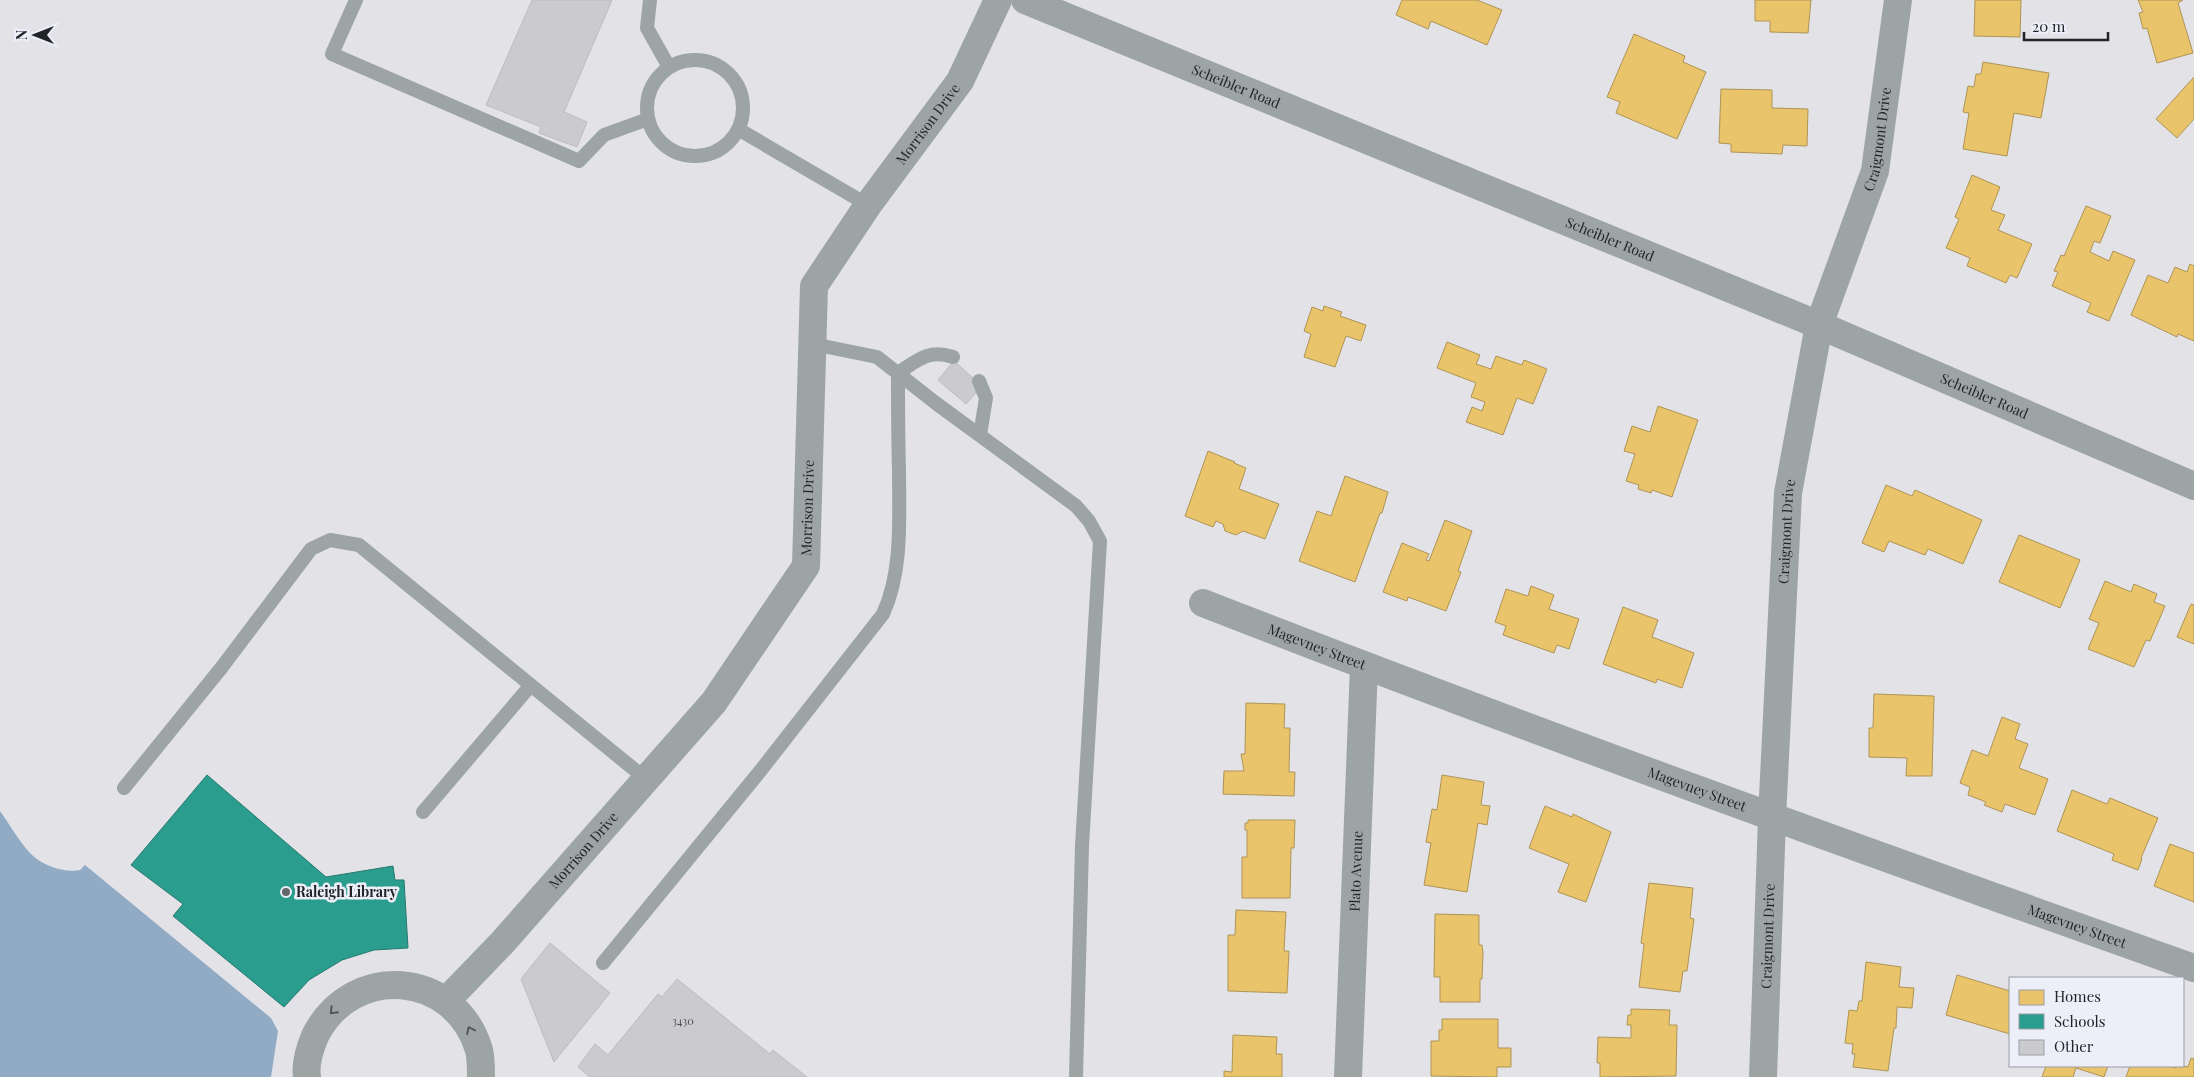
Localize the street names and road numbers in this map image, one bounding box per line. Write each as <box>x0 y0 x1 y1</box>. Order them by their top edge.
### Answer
street label: Scheibler Road <box>1189 59 1283 112</box>
street label: Morrison Drive <box>891 79 964 168</box>
street label: Craigmont Drive <box>1858 86 1895 194</box>
street label: Scheibler Road <box>1563 212 1657 266</box>
street label: Scheibler Road <box>1938 368 2032 423</box>
street label: Morrison Drive <box>796 459 818 556</box>
street label: Craigmont Drive <box>1774 477 1799 585</box>
street label: Magevney Street <box>1265 619 1370 674</box>
street label: Magevney Street <box>1645 762 1750 816</box>
street label: Morrison Drive <box>544 808 622 892</box>
street label: Plato Avenue <box>1344 830 1367 912</box>
street label: Craigmont Drive <box>1756 883 1779 989</box>
street label: Magevney Street <box>2025 900 2130 953</box>

